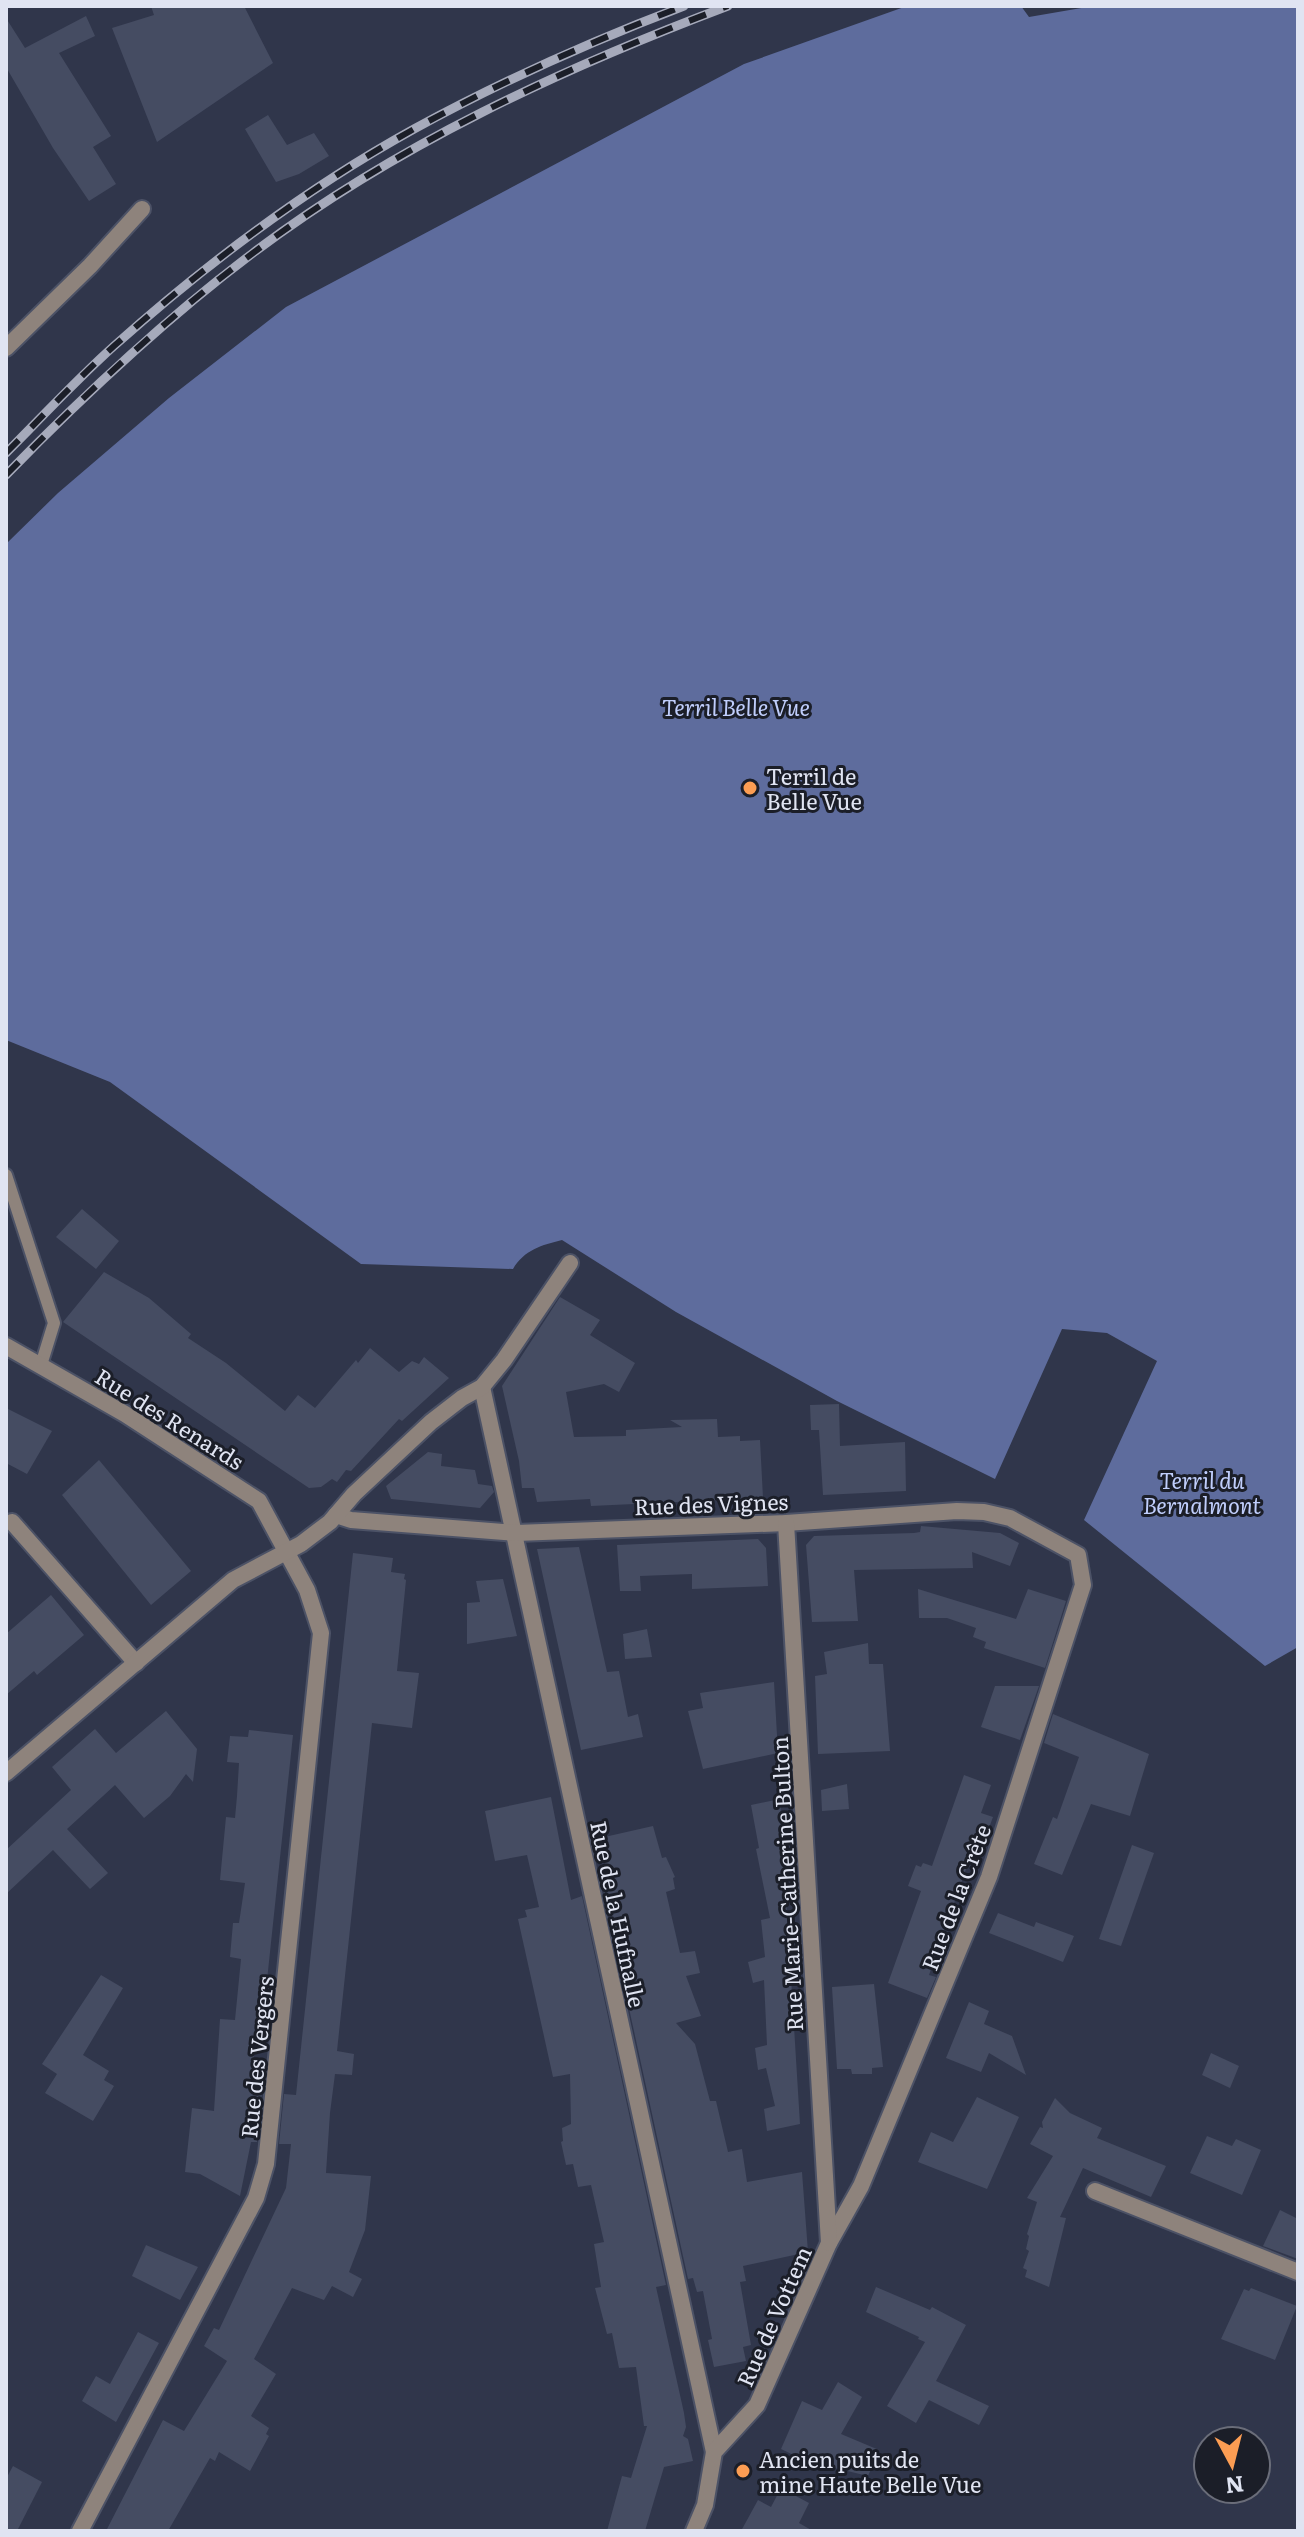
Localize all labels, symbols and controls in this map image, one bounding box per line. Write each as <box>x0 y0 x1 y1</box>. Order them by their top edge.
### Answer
park label: Terril Belle Vue <box>662 690 810 723</box>
place label: Terril de Belle Vue <box>766 759 862 817</box>
marker: Terril de Belle Vue <box>741 779 759 797</box>
street label: Rue des Renards <box>89 1359 251 1477</box>
park label: Terril du Bernalmont <box>1143 1463 1261 1521</box>
street label: Rue des Vignes <box>633 1484 789 1522</box>
street label: Rue Marie-Catherine Bulton <box>762 1736 810 2032</box>
street label: Rue de la Hufnalle <box>583 1818 655 2010</box>
street label: Rue de la Crête <box>912 1819 998 1975</box>
street label: Rue des Vergers <box>231 1974 281 2140</box>
street label: Rue de Vottem <box>727 2240 819 2392</box>
north arrow <box>1192 2425 1272 2505</box>
place label: Ancien puits de mine Haute Belle Vue <box>759 2442 981 2500</box>
marker: Ancien puits de mine Haute Belle Vue <box>734 2462 752 2480</box>
text: N <box>1223 2469 1246 2504</box>

